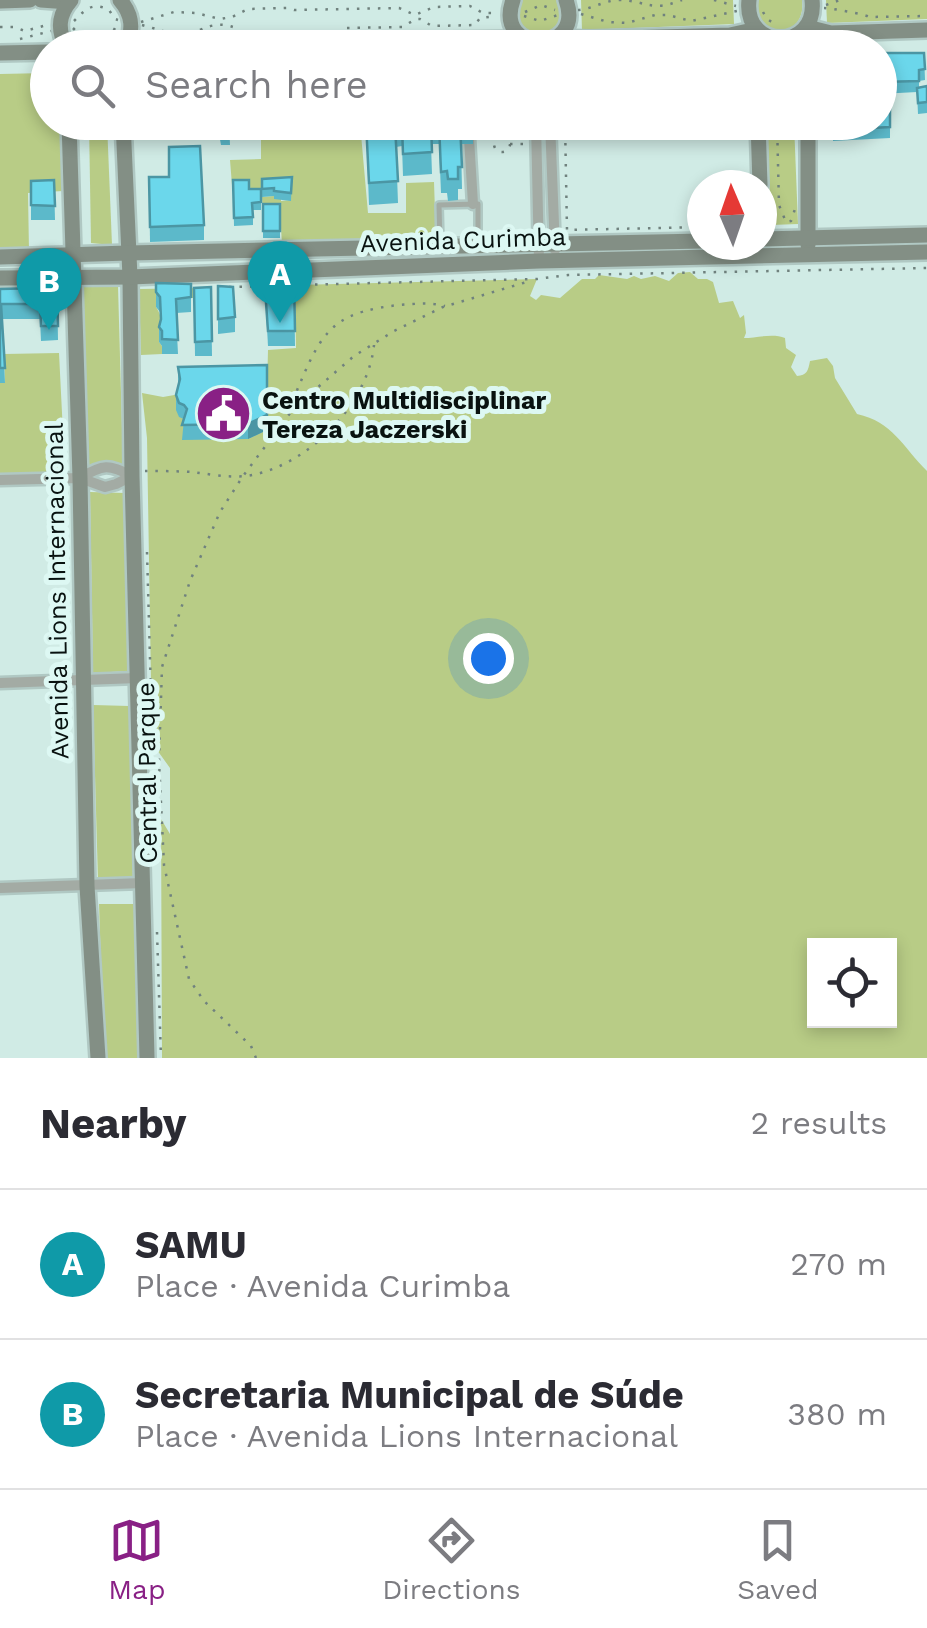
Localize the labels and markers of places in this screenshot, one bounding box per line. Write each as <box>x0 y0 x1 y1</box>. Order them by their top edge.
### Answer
pin: A <box>248 240 312 323</box>
pin: B <box>17 248 82 330</box>
public building icon: Centro Multidisciplinar Tereza Jaczerski <box>193 384 253 444</box>
place label: Centro Multidisciplinar Tereza Jaczerski <box>262 386 546 444</box>

